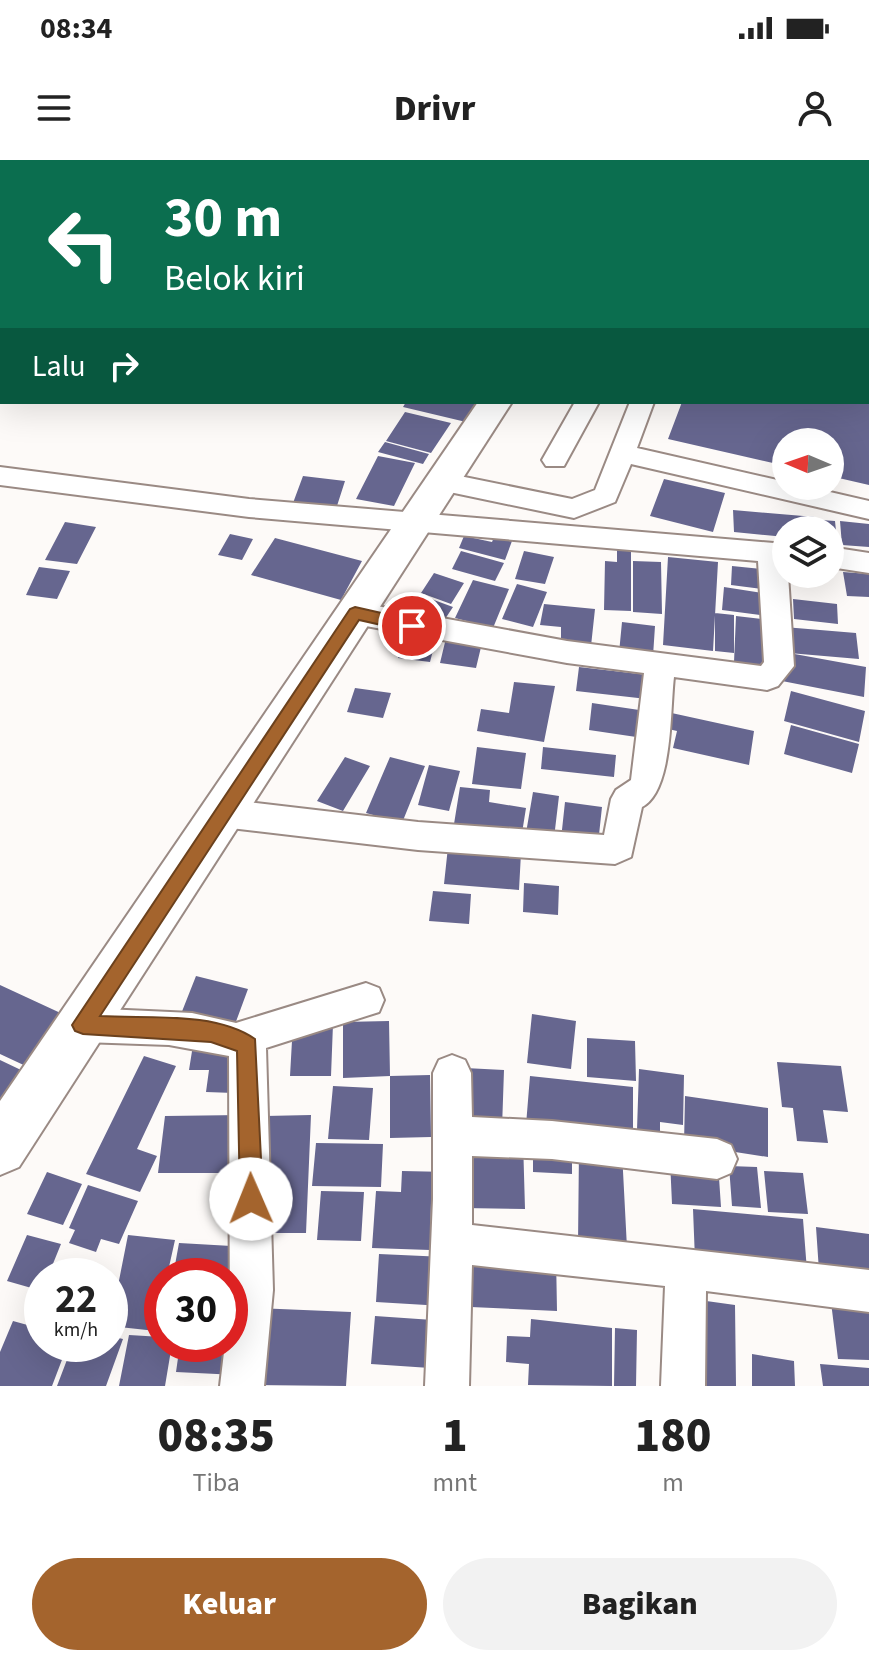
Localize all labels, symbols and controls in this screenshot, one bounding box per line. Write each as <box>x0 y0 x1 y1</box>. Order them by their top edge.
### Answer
text: 08:34 <box>40 7 112 50</box>
text: Drivr <box>394 83 475 134</box>
icon: menu <box>32 86 76 130</box>
icon: person <box>793 86 837 130</box>
text: 30 m <box>164 179 282 258</box>
icon: left <box>32 192 136 296</box>
text: Belok kiri <box>164 253 305 304</box>
icon: right <box>102 344 146 388</box>
text: Lalu <box>32 345 86 388</box>
north arrow <box>772 428 844 500</box>
map controls <box>772 428 844 588</box>
button: layers <box>772 516 844 588</box>
pin <box>378 592 446 660</box>
icon: arrive <box>390 604 434 648</box>
position arrow <box>209 1157 293 1241</box>
speed limit sign: 30 <box>144 1258 248 1362</box>
text: 22 <box>55 1271 97 1328</box>
text: km/h <box>54 1316 98 1344</box>
text: 08:35 <box>158 1402 275 1470</box>
text: 1 <box>442 1402 468 1470</box>
text: 180 <box>635 1402 711 1470</box>
text: Tiba <box>192 1464 240 1501</box>
text: mnt <box>432 1464 477 1501</box>
text: m <box>662 1464 684 1501</box>
button: Keluar <box>32 1558 427 1650</box>
button: Bagikan <box>443 1558 837 1650</box>

